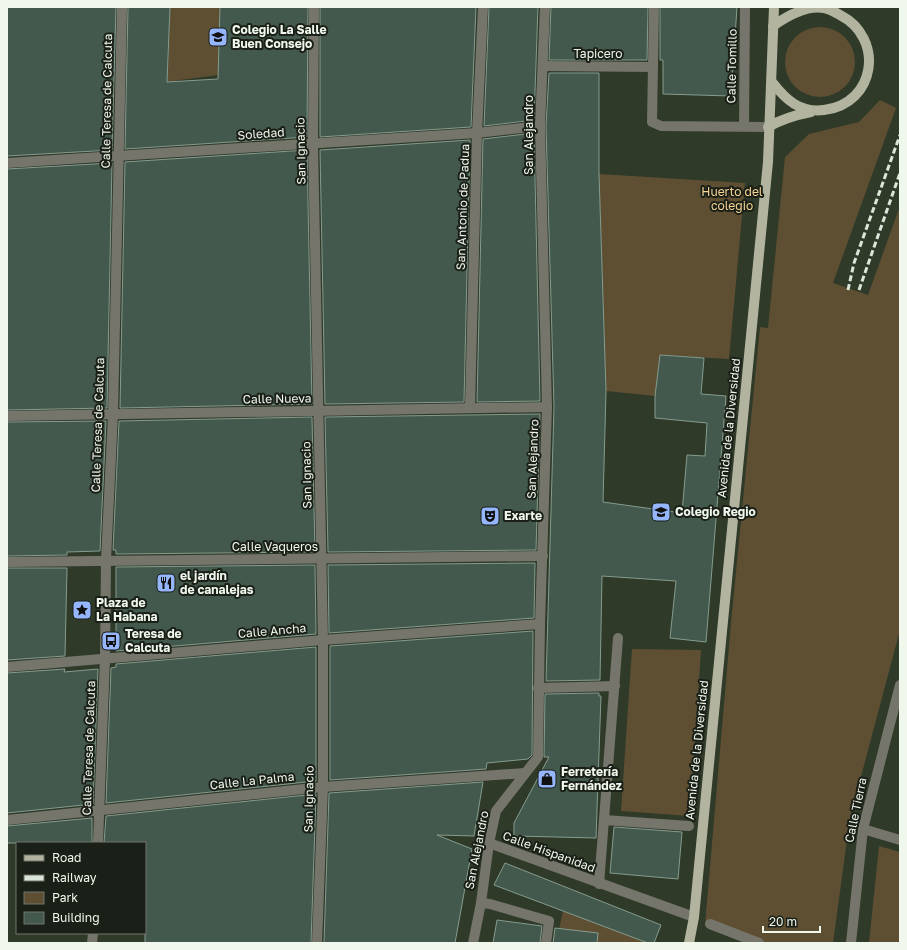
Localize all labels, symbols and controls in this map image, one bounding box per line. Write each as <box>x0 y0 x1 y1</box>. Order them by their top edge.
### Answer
place label: Colegio La Salle Buen Consejo <box>232 22 327 51</box>
school or university icon: Colegio La Salle Buen Consejo <box>207 26 229 48</box>
street label: Calle Tomillo <box>723 29 740 103</box>
street label: Calle Teresa de Calcuta <box>98 33 115 169</box>
street label: Tapicero <box>574 46 623 61</box>
street label: San Alejandro <box>521 95 536 175</box>
street label: San Ignacio <box>292 117 309 185</box>
street label: Soledad <box>237 124 285 143</box>
street label: San Antonio de Padua <box>453 144 472 270</box>
park label: Huerto del colegio <box>701 184 763 213</box>
street label: Calle Teresa de Calcuta <box>88 357 107 493</box>
street label: Avenida de la Diversidad <box>714 357 743 499</box>
street label: Calle Nueva <box>243 390 311 407</box>
street label: San Alejandro <box>524 419 541 499</box>
street label: San Ignacio <box>298 441 315 509</box>
school or university icon: Colegio Regio <box>650 501 672 523</box>
place label: Colegio Regio <box>675 504 756 519</box>
theatre icon: Exarte <box>479 505 501 527</box>
place label: Exarte <box>504 508 542 523</box>
street label: Calle Vaqueros <box>232 539 318 554</box>
place label: el jardín de canalejas <box>180 568 254 597</box>
restaurant icon: el jardín de canalejas <box>155 572 177 594</box>
place label: Plaza de La Habana <box>96 595 158 624</box>
place icon: Plaza de La Habana <box>71 599 93 621</box>
street label: Calle Ancha <box>237 620 307 641</box>
place label: Teresa de Calcuta <box>125 626 182 655</box>
bus stop icon: Teresa de Calcuta <box>100 630 122 652</box>
street label: Avenida de la Diversidad <box>682 679 711 821</box>
street label: Calle Teresa de Calcuta <box>79 680 98 816</box>
place label: Ferretería Fernández <box>561 764 622 793</box>
street label: San Ignacio <box>300 765 317 833</box>
shop icon: Ferretería Fernández <box>536 768 558 790</box>
street label: Calle La Palma <box>209 769 295 792</box>
street label: Calle Tierra <box>841 776 870 844</box>
street label: San Alejandro <box>462 809 491 891</box>
street label: Calle Hispanidad <box>501 828 598 875</box>
legend <box>16 842 146 934</box>
text: Road <box>52 850 81 865</box>
text: Railway <box>52 870 97 885</box>
text: Park <box>52 890 78 905</box>
scale bar <box>763 908 820 934</box>
text: Building <box>52 910 100 925</box>
text: 20 m <box>769 914 797 929</box>

